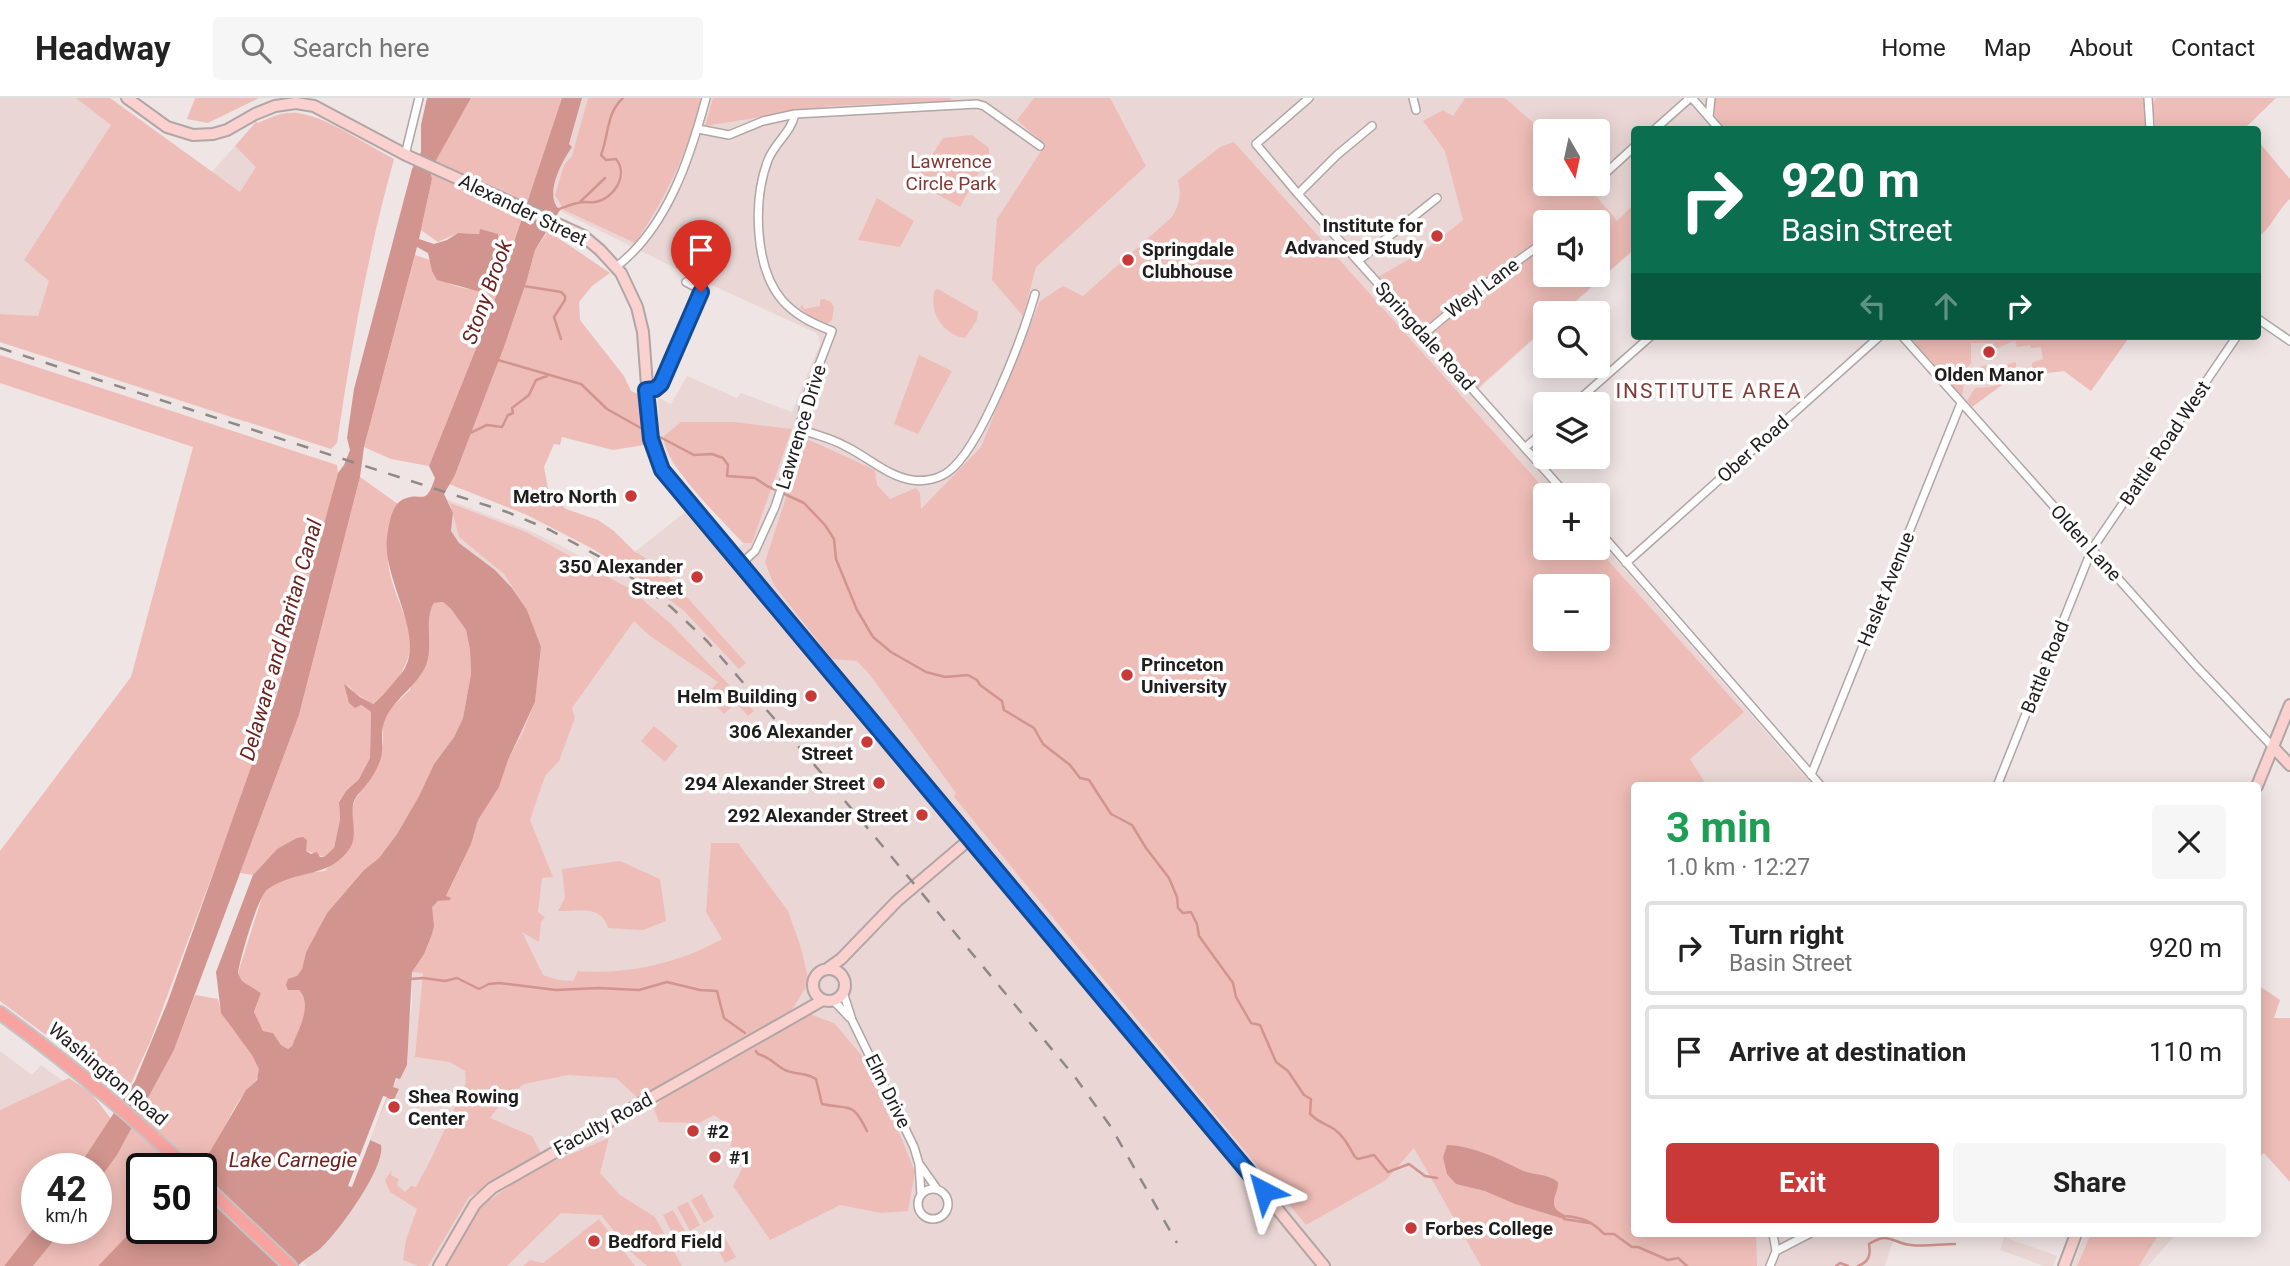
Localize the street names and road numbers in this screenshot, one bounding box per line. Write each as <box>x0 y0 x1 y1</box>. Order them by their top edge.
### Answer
street label: Alexander Street <box>455 169 591 251</box>
street label: Weyl Lane <box>1441 253 1523 323</box>
street label: Springdale Road <box>1370 277 1480 395</box>
street label: Lawrence Drive <box>771 362 831 492</box>
street label: Battle Road West <box>2115 376 2215 510</box>
street label: Ober Road <box>1712 411 1794 487</box>
street label: Olden Lane <box>2046 500 2126 586</box>
street label: Haslet Avenue <box>1853 528 1919 650</box>
street label: Battle Road <box>2016 617 2074 717</box>
street label: Washington Road <box>44 1017 172 1131</box>
street label: Elm Drive <box>860 1050 916 1132</box>
street label: Faculty Road <box>550 1088 656 1160</box>

